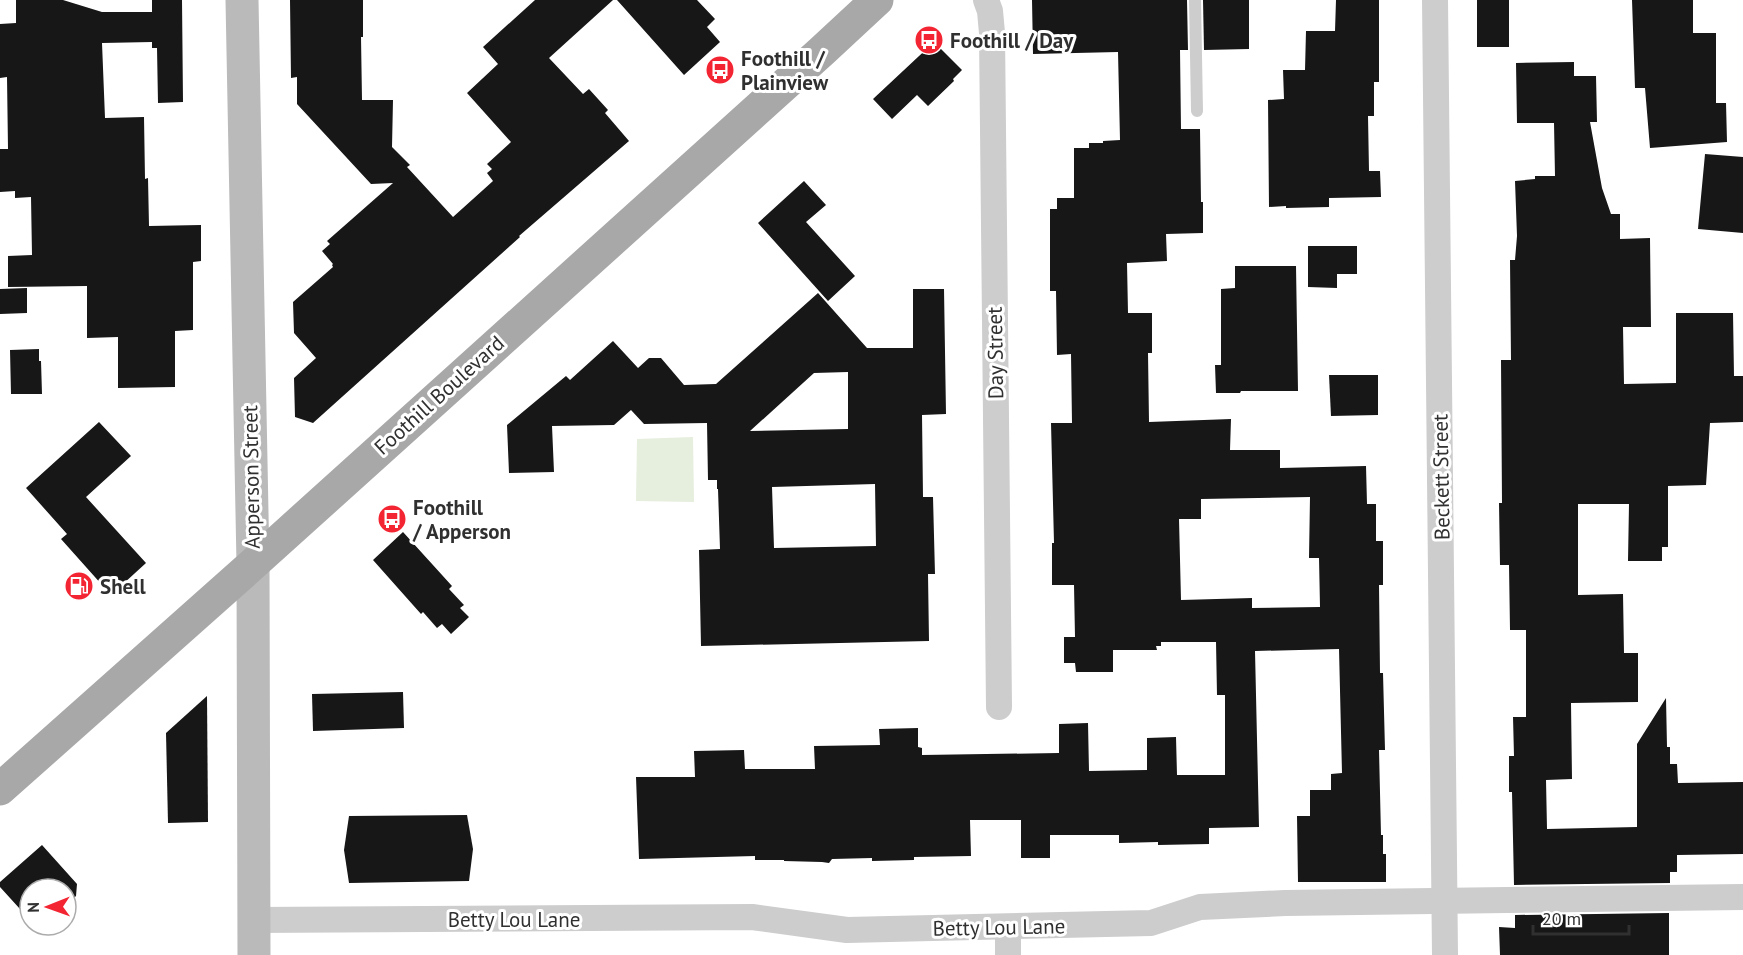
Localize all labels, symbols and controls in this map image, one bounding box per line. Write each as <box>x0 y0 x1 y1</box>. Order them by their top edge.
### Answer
bus stop icon: Foothill / Day <box>913 24 945 56</box>
place label: Foothill / Day <box>950 27 1074 54</box>
place label: Foothill / Plainview <box>741 45 829 96</box>
bus stop icon: Foothill / Plainview <box>704 54 736 86</box>
street label: Day Street <box>981 307 1009 399</box>
street label: Foothill Boulevard <box>368 330 510 460</box>
street label: Apperson Street <box>236 405 266 549</box>
street label: Beckett Street <box>1426 414 1456 540</box>
place label: Foothill / Apperson <box>412 494 511 545</box>
bus stop icon: Foothill / Apperson <box>376 503 408 535</box>
fuel station icon: Shell <box>63 570 95 602</box>
place label: Shell <box>100 573 146 600</box>
north arrow <box>18 877 78 937</box>
scale bar <box>1533 898 1629 936</box>
text: N <box>23 902 43 913</box>
street label: Betty Lou Lane <box>448 906 580 933</box>
text: 20 m <box>1542 907 1581 930</box>
street label: Betty Lou Lane <box>932 912 1066 942</box>

